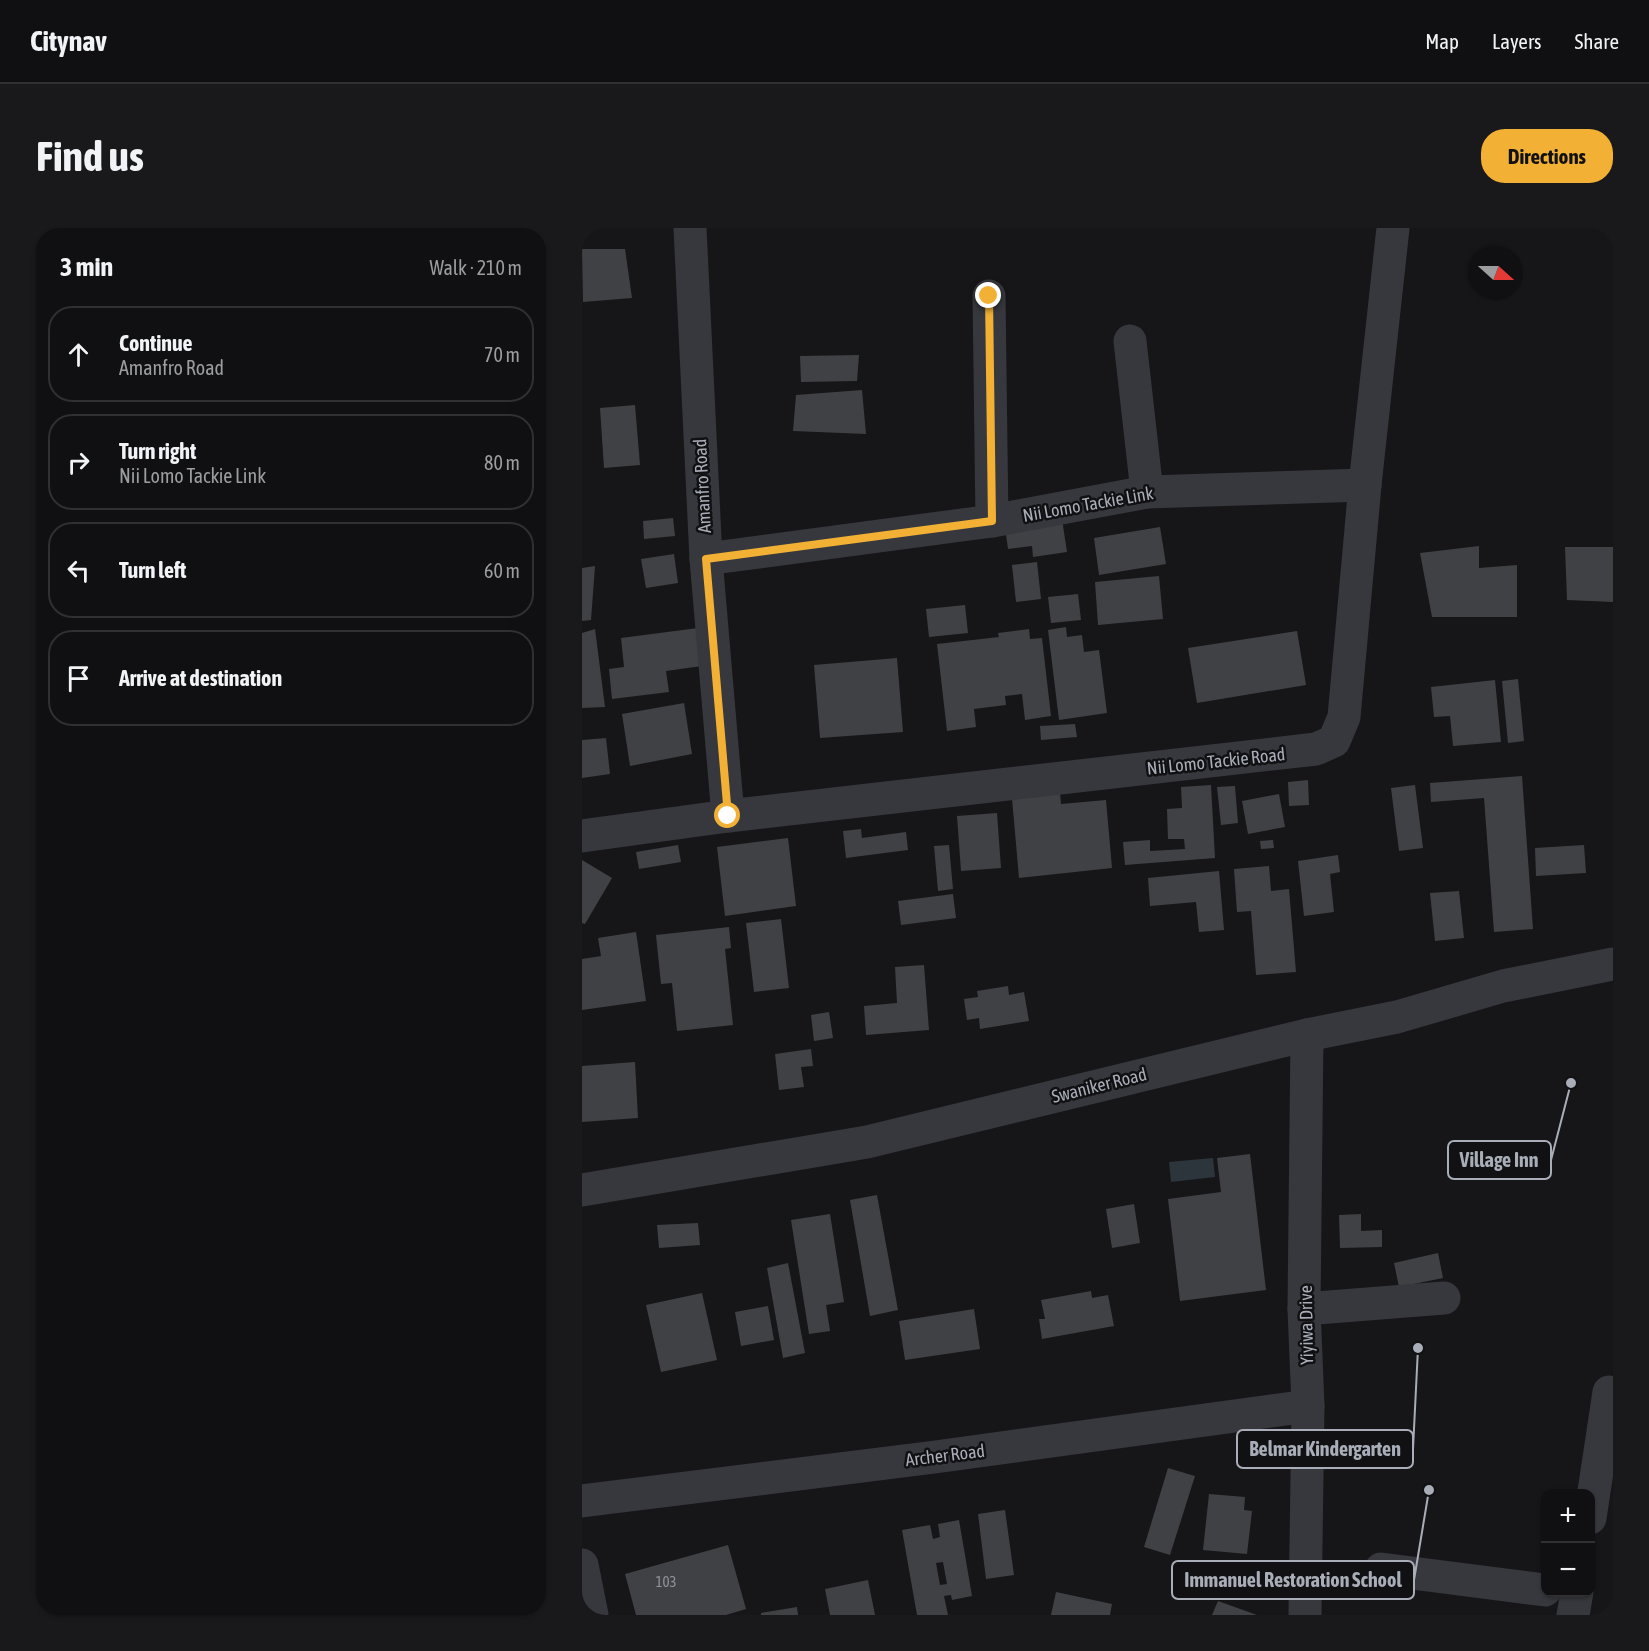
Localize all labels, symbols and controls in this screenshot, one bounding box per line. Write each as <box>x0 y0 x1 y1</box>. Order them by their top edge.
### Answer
text: Citynav <box>30 25 107 57</box>
text: Map <box>1425 29 1459 53</box>
text: Layers <box>1492 29 1542 53</box>
text: Share <box>1575 29 1619 53</box>
button: Directions <box>1481 129 1613 183</box>
text: Find us <box>36 132 144 180</box>
north arrow <box>1469 246 1523 300</box>
text: 3 min <box>60 252 113 282</box>
text: Walk · 210 m <box>430 256 522 279</box>
route end <box>975 282 1001 308</box>
text: Continue <box>119 330 193 356</box>
icon: ahead <box>62 338 95 371</box>
text: 70 m <box>484 343 520 366</box>
text: Amanfro Road <box>119 356 224 379</box>
text: Turn right <box>119 438 196 464</box>
street label: Amanfro Road <box>689 438 715 534</box>
icon: right <box>62 446 95 479</box>
text: 80 m <box>484 451 520 474</box>
text: Nii Lomo Tackie Link <box>119 464 266 487</box>
street label: Nii Lomo Tackie Link <box>1021 482 1155 526</box>
icon: left <box>62 554 95 587</box>
text: Turn left <box>119 557 186 583</box>
text: 60 m <box>484 559 520 582</box>
icon: arrive <box>62 662 95 695</box>
text: Arrive at destination <box>119 665 282 691</box>
street label: Nii Lomo Tackie Road <box>1146 743 1286 779</box>
route start <box>714 802 740 828</box>
street label: Swaniker Road <box>1049 1063 1149 1107</box>
callout: Village Inn <box>1448 1141 1551 1179</box>
text: Village Inn <box>1459 1148 1538 1171</box>
street label: Yiyiwa Drive <box>1295 1285 1317 1365</box>
callout: Belmar Kindergarten <box>1237 1430 1413 1468</box>
text: Belmar Kindergarten <box>1249 1437 1401 1460</box>
street label: Archer Road <box>904 1440 986 1470</box>
map controls <box>1541 1489 1595 1597</box>
button: + <box>1541 1489 1595 1543</box>
button: − <box>1541 1543 1595 1597</box>
callout: Immanuel Restoration School <box>1172 1561 1414 1599</box>
text: Immanuel Restoration School <box>1184 1568 1402 1591</box>
house number: 103 <box>655 1573 677 1590</box>

